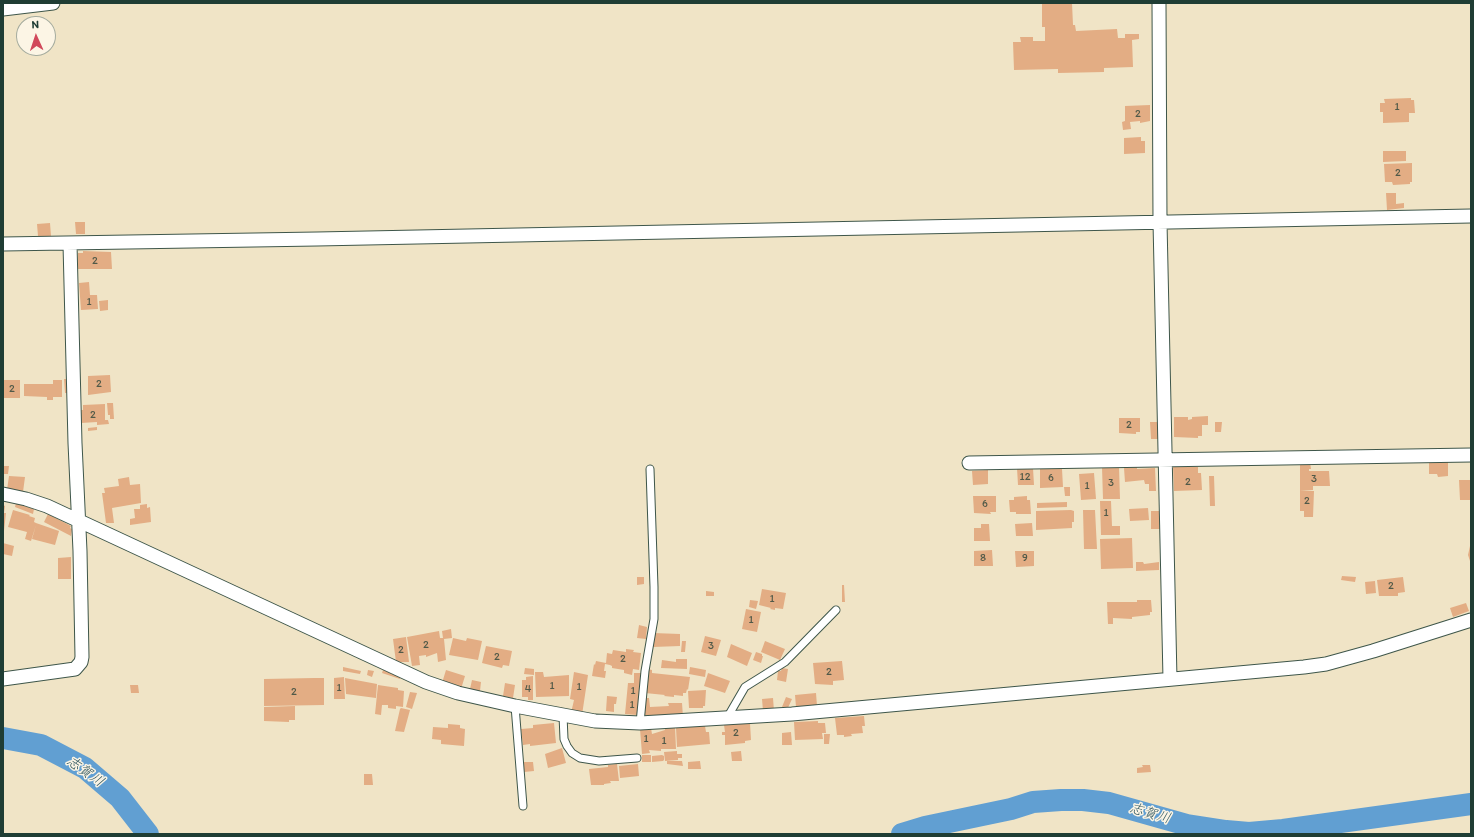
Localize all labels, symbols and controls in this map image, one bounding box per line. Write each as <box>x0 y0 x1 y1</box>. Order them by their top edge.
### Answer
north arrow <box>16 16 56 56</box>
text: N <box>31 18 39 31</box>
house number: 1 <box>1394 100 1400 114</box>
house number: 2 <box>1135 107 1141 121</box>
house number: 2 <box>1395 166 1401 180</box>
house number: 2 <box>92 254 98 268</box>
house number: 1 <box>86 295 92 309</box>
house number: 2 <box>96 377 102 391</box>
house number: 2 <box>9 382 15 396</box>
house number: 2 <box>90 408 96 422</box>
house number: 2 <box>1126 418 1132 432</box>
house number: 12 <box>1020 470 1030 484</box>
house number: 6 <box>1048 471 1054 485</box>
house number: 3 <box>1311 472 1317 486</box>
house number: 2 <box>1185 475 1191 489</box>
house number: 3 <box>1108 476 1114 490</box>
house number: 1 <box>1084 479 1090 493</box>
house number: 2 <box>1304 494 1310 508</box>
house number: 6 <box>982 497 988 511</box>
house number: 1 <box>1103 506 1109 520</box>
house number: 8 <box>980 551 986 565</box>
house number: 9 <box>1022 551 1028 565</box>
house number: 2 <box>1388 579 1394 593</box>
house number: 1 <box>769 592 775 606</box>
house number: 1 <box>748 613 754 627</box>
house number: 2 <box>423 638 429 652</box>
house number: 3 <box>708 639 714 653</box>
house number: 2 <box>398 643 404 657</box>
house number: 2 <box>494 650 500 664</box>
house number: 2 <box>620 652 626 666</box>
house number: 2 <box>826 665 832 679</box>
house number: 1 <box>549 679 555 693</box>
house number: 1 <box>576 680 582 694</box>
house number: 1 <box>336 681 342 695</box>
house number: 4 <box>525 682 531 696</box>
house number: 1 <box>630 684 636 698</box>
house number: 2 <box>291 685 297 699</box>
house number: 1 <box>629 698 635 712</box>
house number: 2 <box>733 726 739 740</box>
house number: 1 <box>643 732 649 746</box>
house number: 1 <box>661 734 667 748</box>
water label: 志賀川 <box>63 753 107 791</box>
water label: 志賀川 <box>1127 800 1173 828</box>

